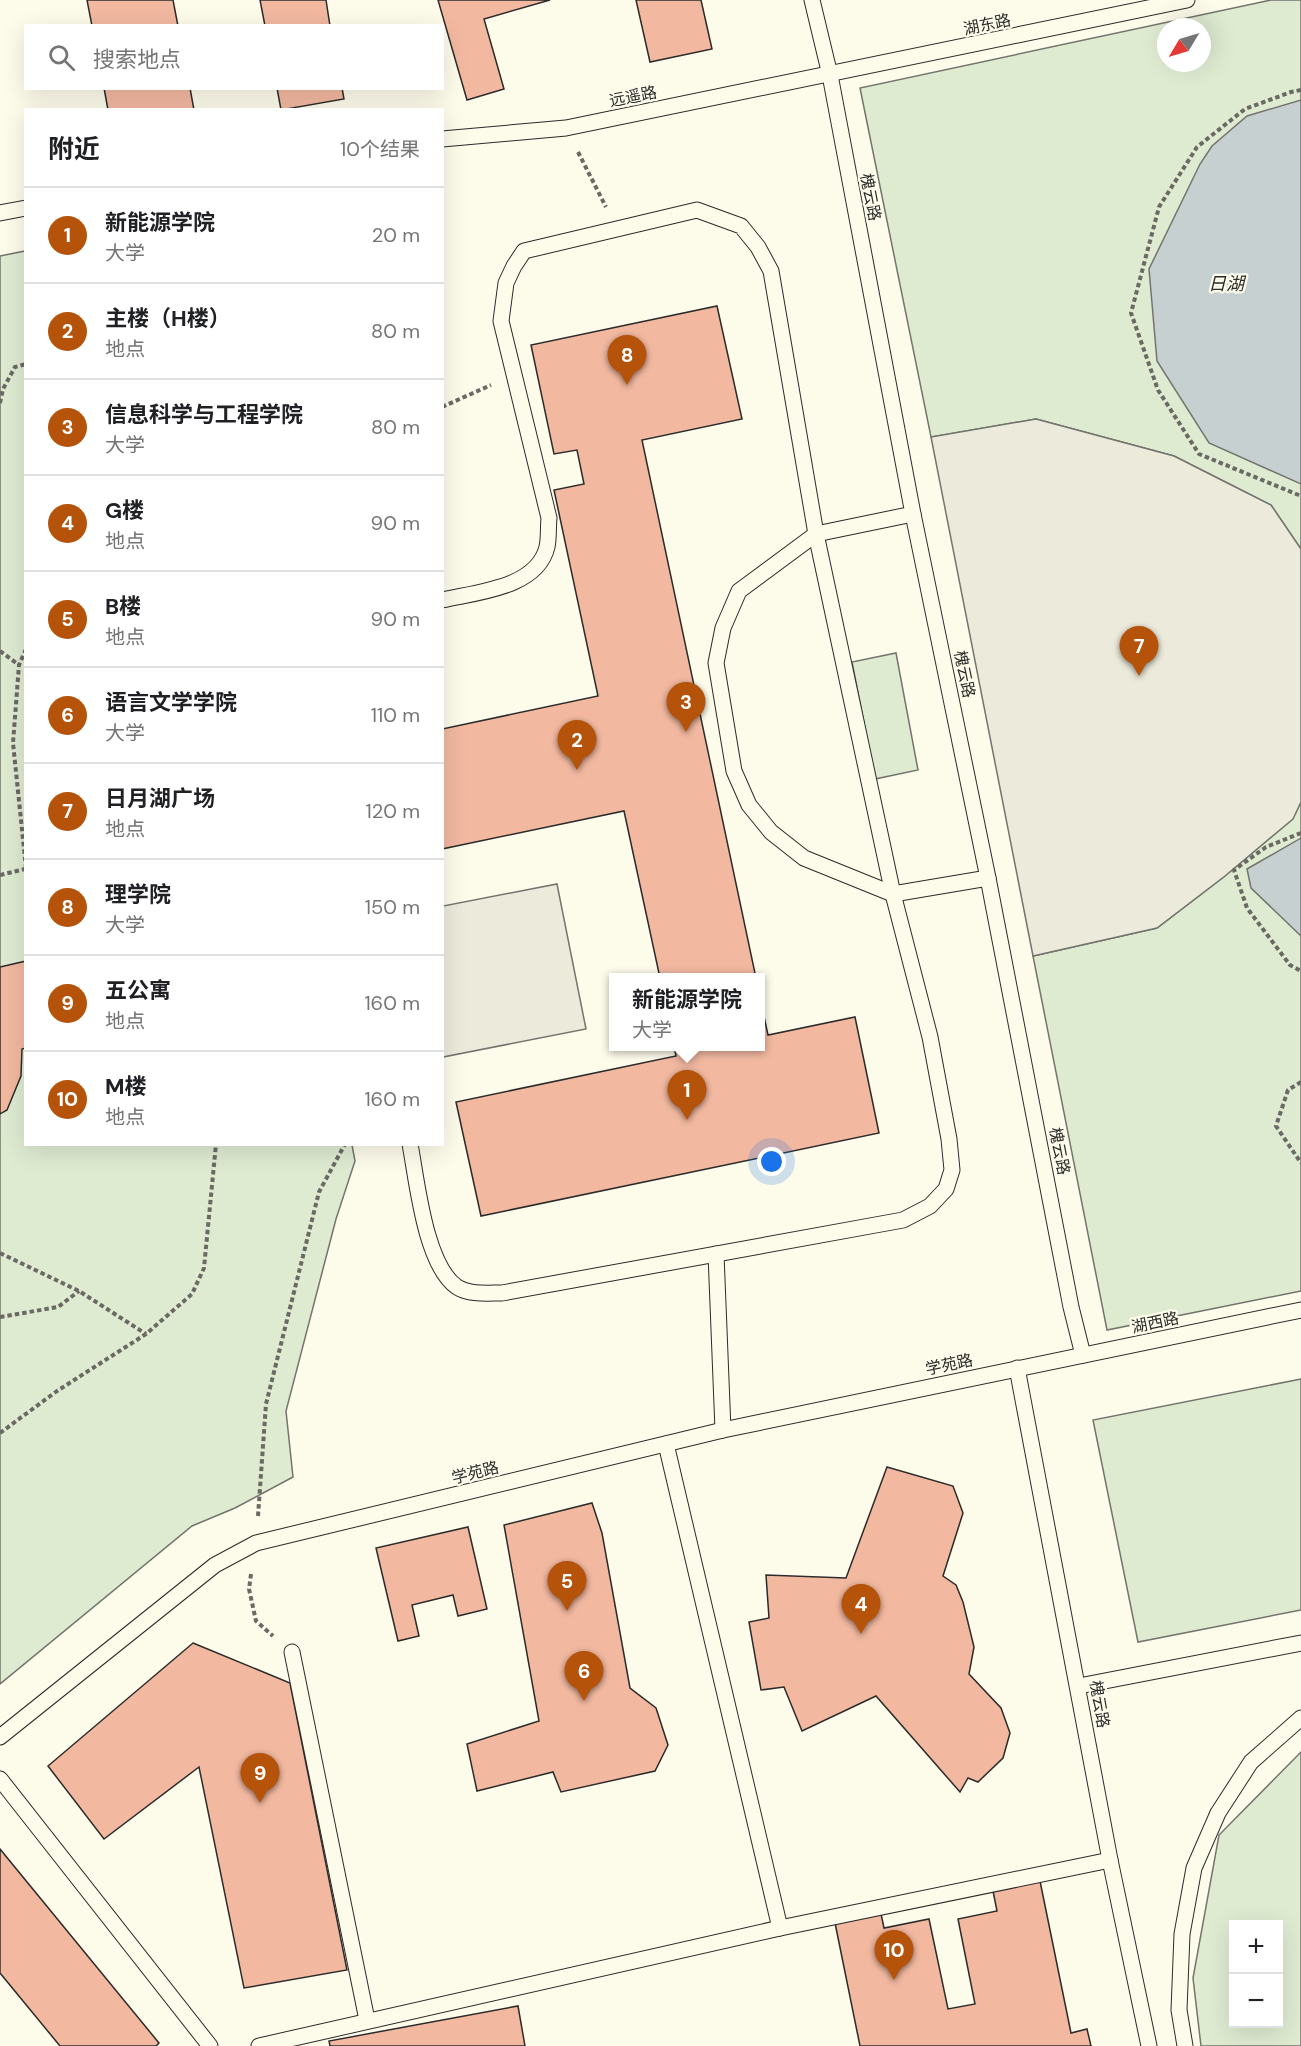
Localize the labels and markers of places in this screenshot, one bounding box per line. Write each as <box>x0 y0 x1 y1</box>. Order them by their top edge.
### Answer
pin: 8 <box>608 336 646 385</box>
pin: 7 <box>1120 626 1158 676</box>
pin: 3 <box>666 682 706 732</box>
pin: 2 <box>558 720 596 770</box>
pin: 1 <box>668 1070 706 1120</box>
pin: 5 <box>548 1562 586 1611</box>
pin: 4 <box>842 1584 880 1634</box>
pin: 6 <box>564 1652 604 1701</box>
pin: 9 <box>240 1754 280 1803</box>
pin: 10 <box>874 1930 914 1980</box>

